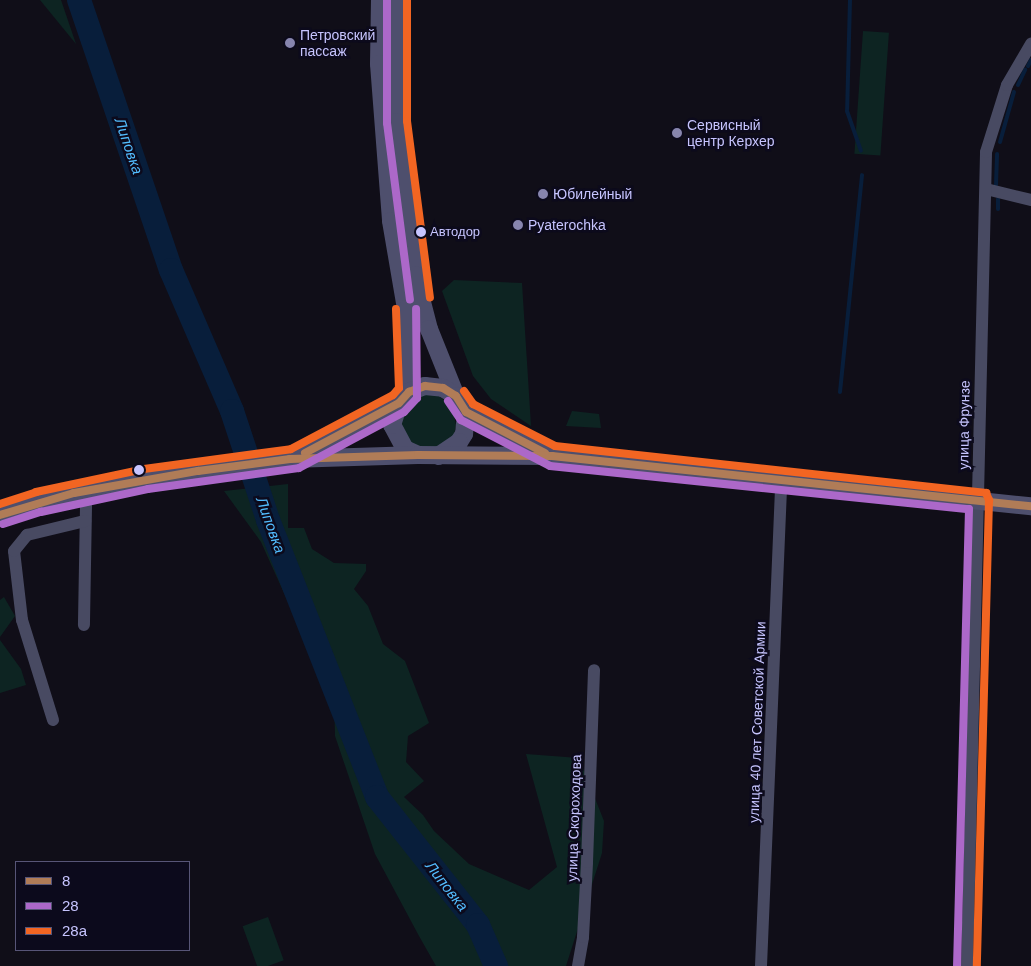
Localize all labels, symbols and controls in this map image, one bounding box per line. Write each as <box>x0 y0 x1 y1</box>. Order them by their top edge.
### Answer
place label: Петровский пассаж <box>300 27 375 59</box>
marker: Петровский пассаж <box>284 37 296 49</box>
water label: Липовка <box>111 115 147 177</box>
place label: Сервисный центр Керхер <box>687 117 774 150</box>
marker: Сервисный центр Керхер <box>671 127 683 139</box>
place label: Юбилейный <box>553 186 632 202</box>
marker: Юбилейный <box>537 188 549 200</box>
place label: Pyaterochka <box>528 217 606 233</box>
marker: Pyaterochka <box>512 219 524 231</box>
place label: Автодор <box>430 224 480 240</box>
marker: Автодор <box>416 227 426 237</box>
street label: улица Фрунзе <box>955 380 973 470</box>
unlabelled marker <box>134 465 144 475</box>
water label: Липовка <box>253 494 289 556</box>
street label: улица 40 лет Советской Армии <box>745 621 769 823</box>
street label: улица Скороходова <box>563 754 585 882</box>
water label: Липовка <box>422 857 472 915</box>
legend <box>15 861 190 951</box>
text: 8 <box>62 872 70 889</box>
text: 28 <box>62 897 79 914</box>
text: 28а <box>62 922 87 939</box>

